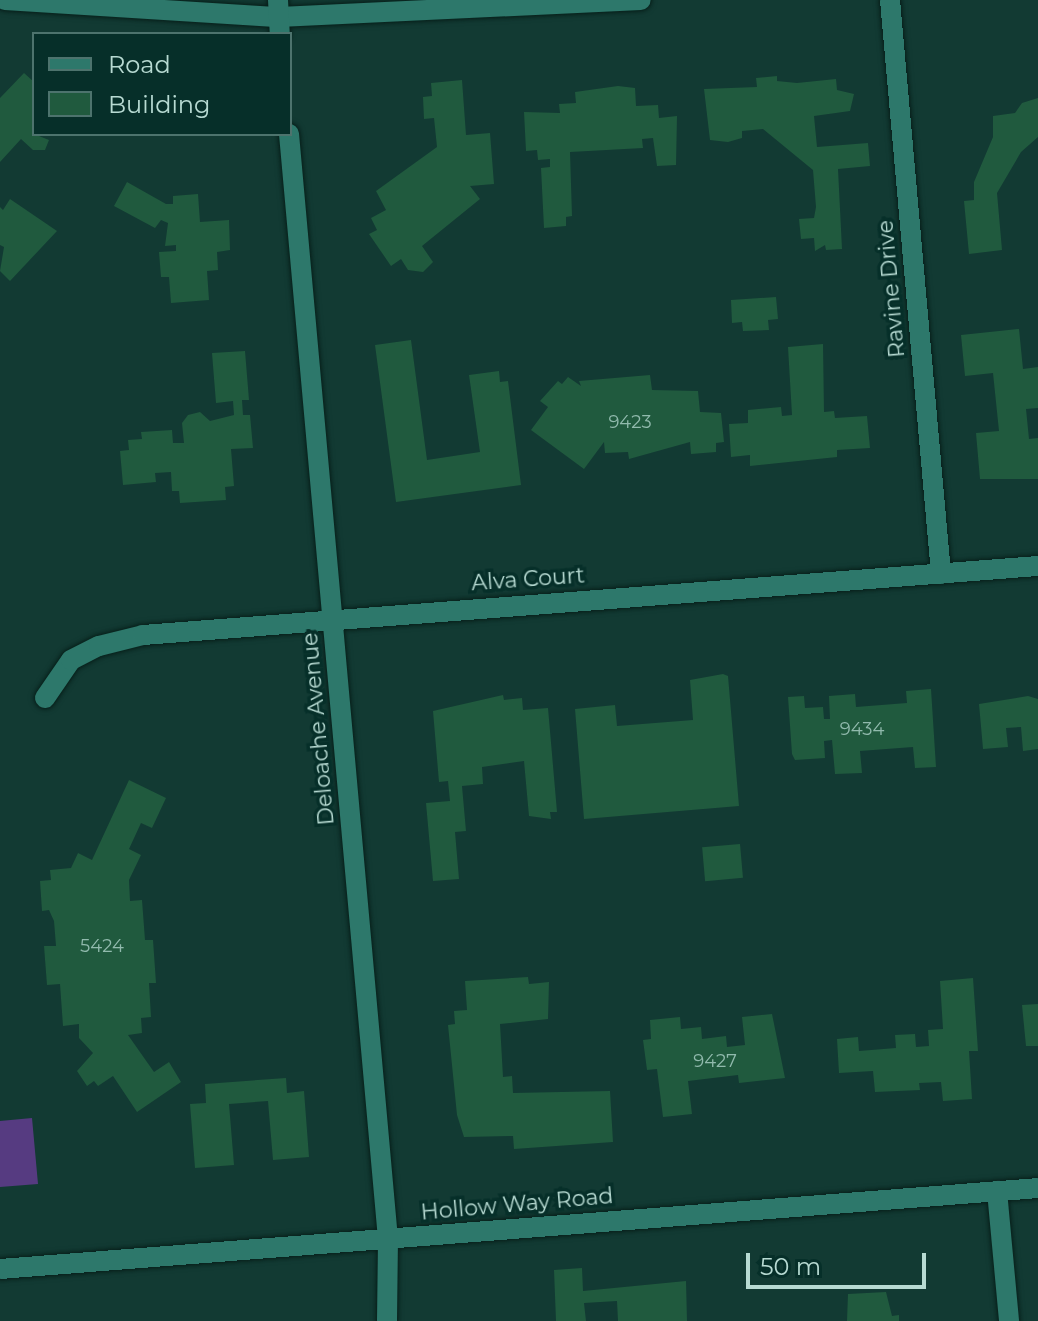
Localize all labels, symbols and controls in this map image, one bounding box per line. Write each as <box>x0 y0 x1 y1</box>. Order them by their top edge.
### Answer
legend <box>32 32 292 136</box>
text: Road <box>108 50 171 79</box>
text: Building <box>108 90 211 119</box>
street label: Ravine Drive <box>872 219 910 359</box>
house number: 9423 <box>608 411 652 433</box>
street label: Alva Court <box>470 562 586 596</box>
street label: Deloache Avenue <box>296 632 340 826</box>
house number: 9434 <box>840 718 884 740</box>
house number: 5424 <box>80 935 124 957</box>
house number: 9427 <box>693 1050 737 1072</box>
street label: Hollow Way Road <box>420 1182 614 1226</box>
scale bar <box>750 1237 930 1287</box>
text: 50 m <box>760 1252 821 1281</box>

